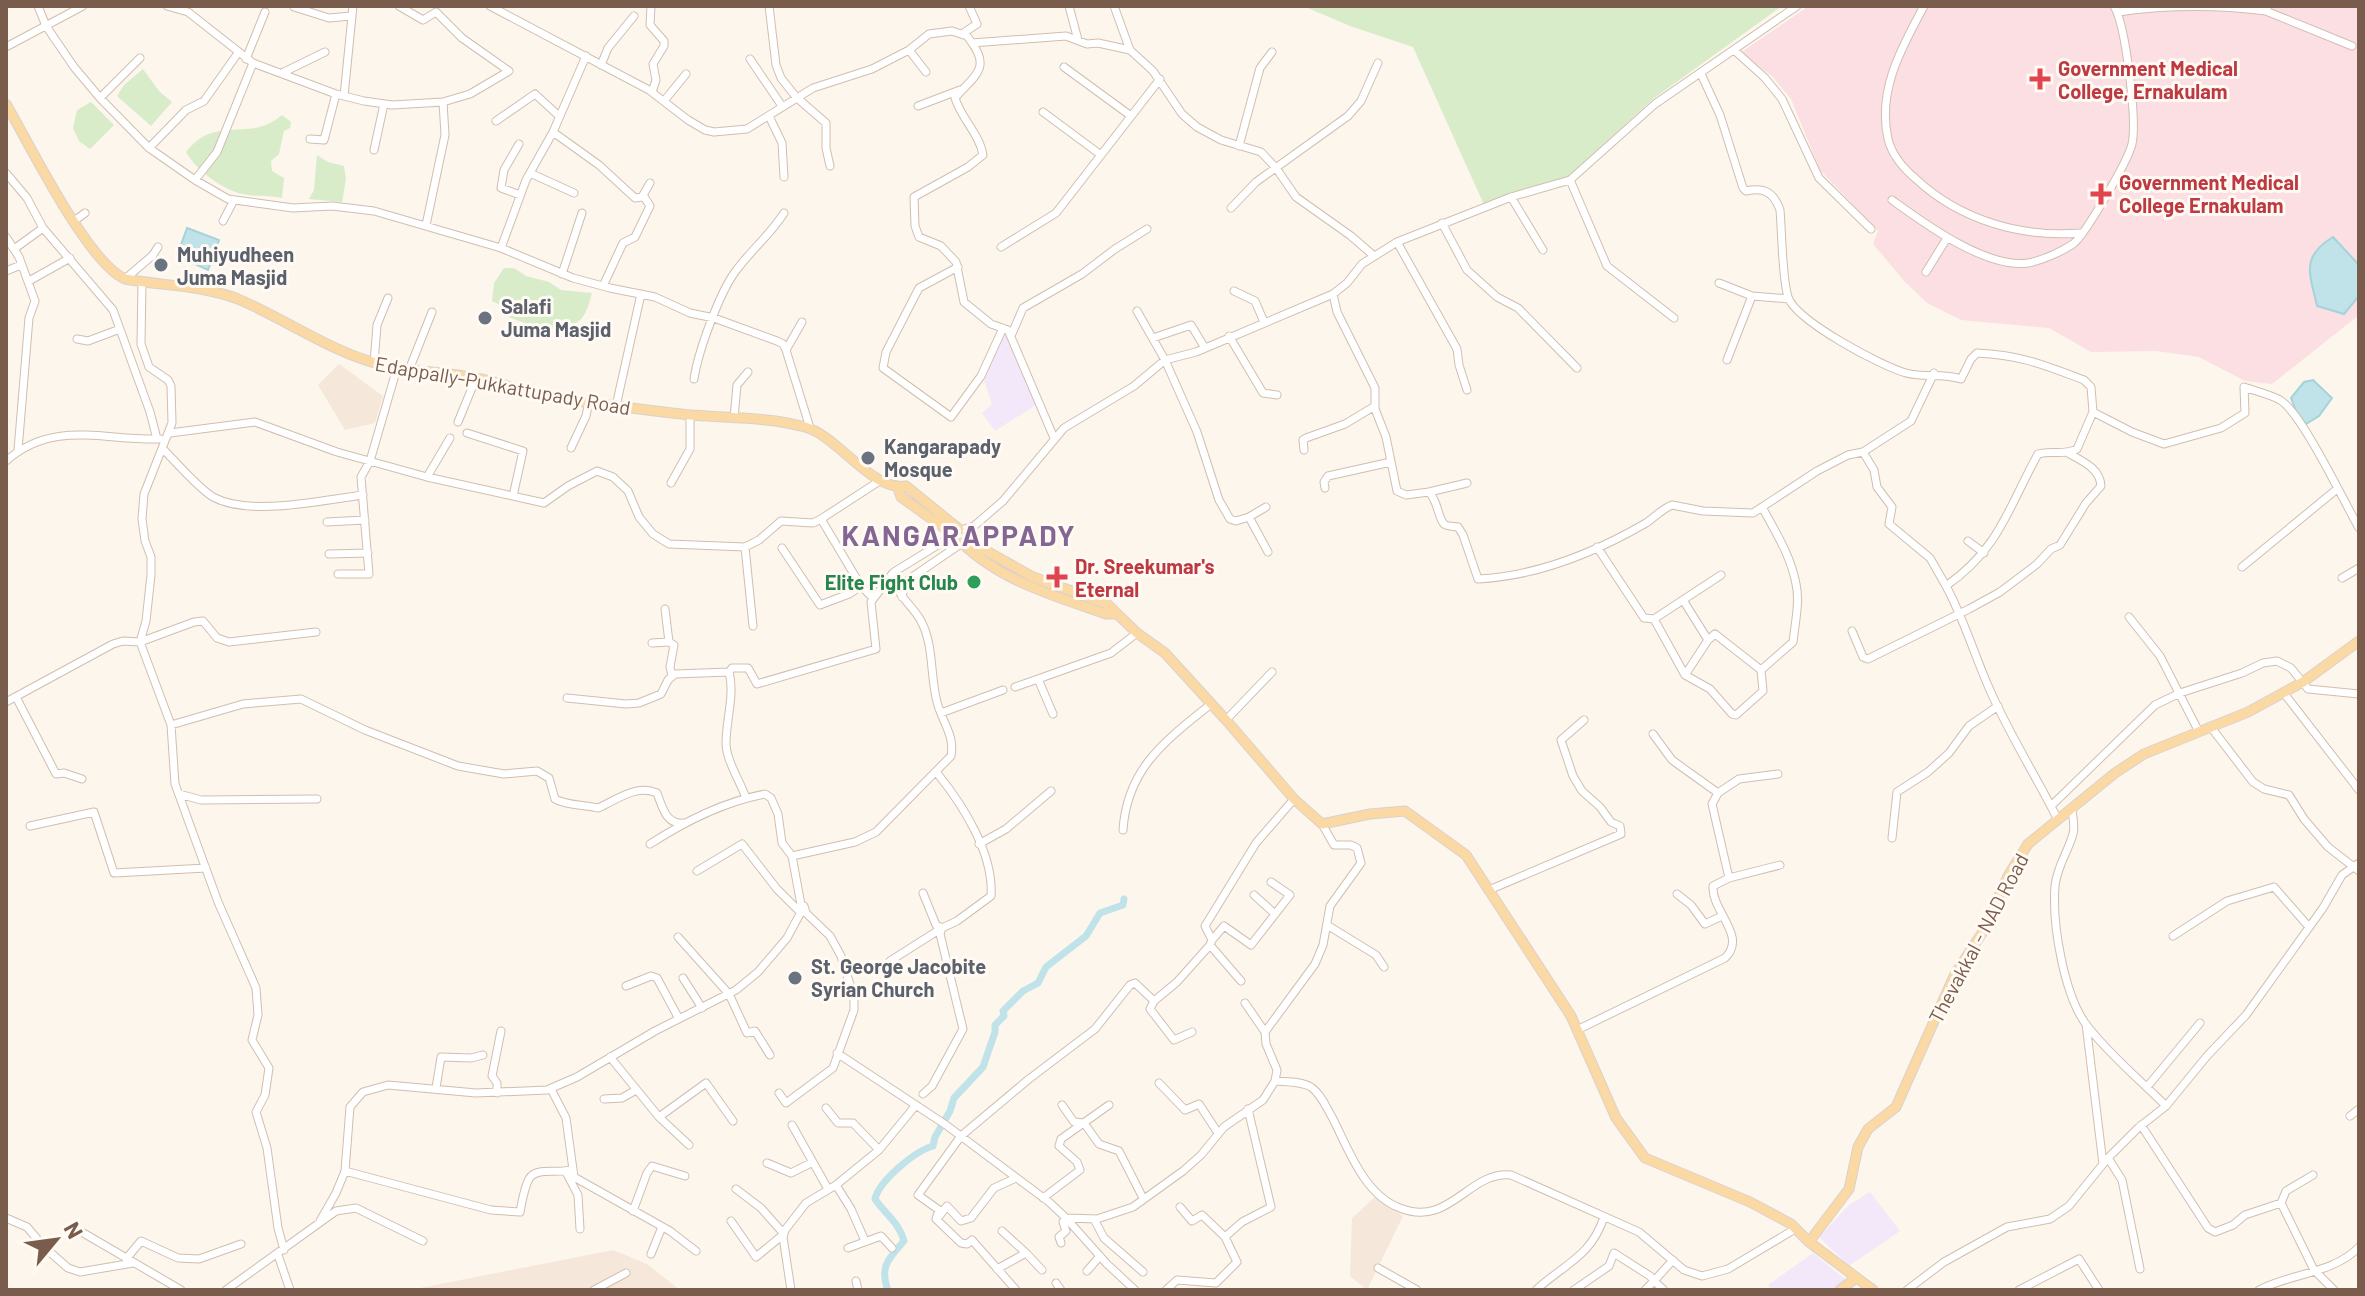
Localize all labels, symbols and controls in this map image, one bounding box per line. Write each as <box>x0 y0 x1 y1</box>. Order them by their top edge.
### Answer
place label: Government Medical College, Ernakulam <box>2058 56 2238 103</box>
marker: Government Medical College, Ernakulam <box>2029 68 2051 90</box>
place label: Government Medical College Ernakulam <box>2119 170 2299 217</box>
marker: Government Medical College Ernakulam <box>2090 183 2112 205</box>
place label: Muhiyudheen Juma Masjid <box>177 242 294 289</box>
marker: Muhiyudheen Juma Masjid <box>152 256 170 274</box>
place label: Salafi Juma Masjid <box>501 294 611 341</box>
marker: Salafi Juma Masjid <box>476 309 494 327</box>
street label: Edappally-Pukkattupady Road <box>373 351 633 419</box>
place label: Kangarapady Mosque <box>884 434 1001 481</box>
marker: Kangarapady Mosque <box>859 449 877 467</box>
district label: KANGARAPPADY <box>841 518 1077 552</box>
place label: Dr. Sreekumar's Eternal <box>1075 554 1215 601</box>
marker: Dr. Sreekumar's Eternal <box>1046 566 1068 588</box>
place label: Elite Fight Club <box>825 570 958 594</box>
marker: Elite Fight Club <box>965 573 983 591</box>
street label: Thevakkal - NAD Road <box>1923 849 2033 1027</box>
place label: St. George Jacobite Syrian Church <box>811 954 986 1001</box>
marker: St. George Jacobite Syrian Church <box>786 969 804 987</box>
north arrow <box>16 1200 96 1280</box>
text: N <box>59 1217 89 1243</box>

